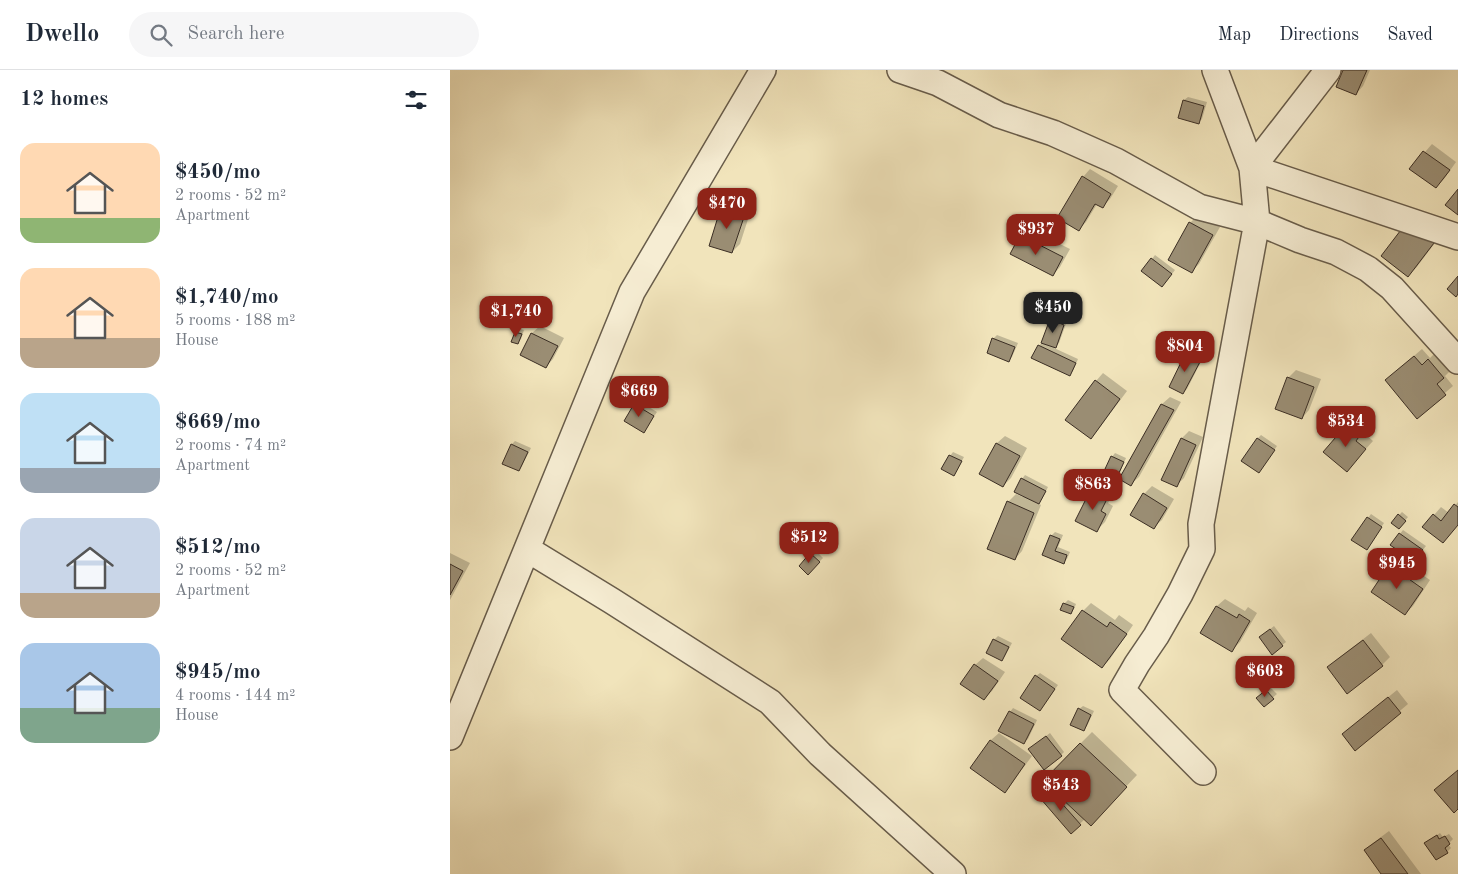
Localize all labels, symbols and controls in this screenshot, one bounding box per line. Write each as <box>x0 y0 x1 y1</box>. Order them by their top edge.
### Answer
search box <box>129 12 479 57</box>
icon: search <box>147 21 175 49</box>
text: Dwello <box>25 23 99 47</box>
text: Search here <box>187 25 285 44</box>
text: Map <box>1218 26 1251 44</box>
text: Directions <box>1279 26 1359 44</box>
text: Saved <box>1387 26 1433 44</box>
icon: filters <box>402 86 430 114</box>
text: 12 homes <box>20 89 108 110</box>
text: $450/mo <box>175 162 261 183</box>
icon: home <box>60 163 120 223</box>
text: 2 rooms · 52 m² <box>175 188 286 204</box>
pin: $470 <box>697 188 757 230</box>
text: $470 <box>708 196 746 212</box>
text: Apartment <box>175 208 250 224</box>
pin: $937 <box>1006 214 1066 256</box>
text: $937 <box>1017 222 1055 238</box>
text: $1,740/mo <box>175 287 279 308</box>
icon: home <box>60 288 120 348</box>
pin: $450 <box>1023 292 1083 334</box>
pin: $1,740 <box>475 296 557 338</box>
text: $450 <box>1034 300 1072 316</box>
text: $1,740 <box>491 304 541 320</box>
text: 5 rooms · 188 m² <box>175 313 295 329</box>
pin: $804 <box>1155 330 1215 373</box>
text: House <box>175 333 218 349</box>
text: $804 <box>1166 339 1204 355</box>
pin: $669 <box>609 376 669 418</box>
text: $669 <box>620 384 658 400</box>
pin: $534 <box>1316 406 1376 448</box>
text: $669/mo <box>175 412 261 433</box>
icon: home <box>60 413 120 473</box>
text: $534 <box>1327 414 1365 430</box>
text: 2 rooms · 74 m² <box>175 438 286 454</box>
text: Apartment <box>175 458 250 474</box>
pin: $863 <box>1063 468 1123 511</box>
text: $863 <box>1074 477 1112 493</box>
pin: $512 <box>779 522 839 564</box>
text: $512 <box>790 530 828 546</box>
text: $512/mo <box>175 537 261 558</box>
icon: home <box>60 538 120 598</box>
pin: $945 <box>1367 548 1427 590</box>
text: $945 <box>1378 556 1416 572</box>
text: 2 rooms · 52 m² <box>175 563 286 579</box>
text: Apartment <box>175 583 250 599</box>
pin: $603 <box>1235 656 1295 698</box>
text: $945/mo <box>175 662 261 683</box>
icon: home <box>60 663 120 723</box>
text: $603 <box>1246 664 1284 680</box>
text: 4 rooms · 144 m² <box>175 688 295 704</box>
text: House <box>175 708 218 724</box>
pin: $543 <box>1031 770 1091 812</box>
text: $543 <box>1042 778 1080 794</box>

